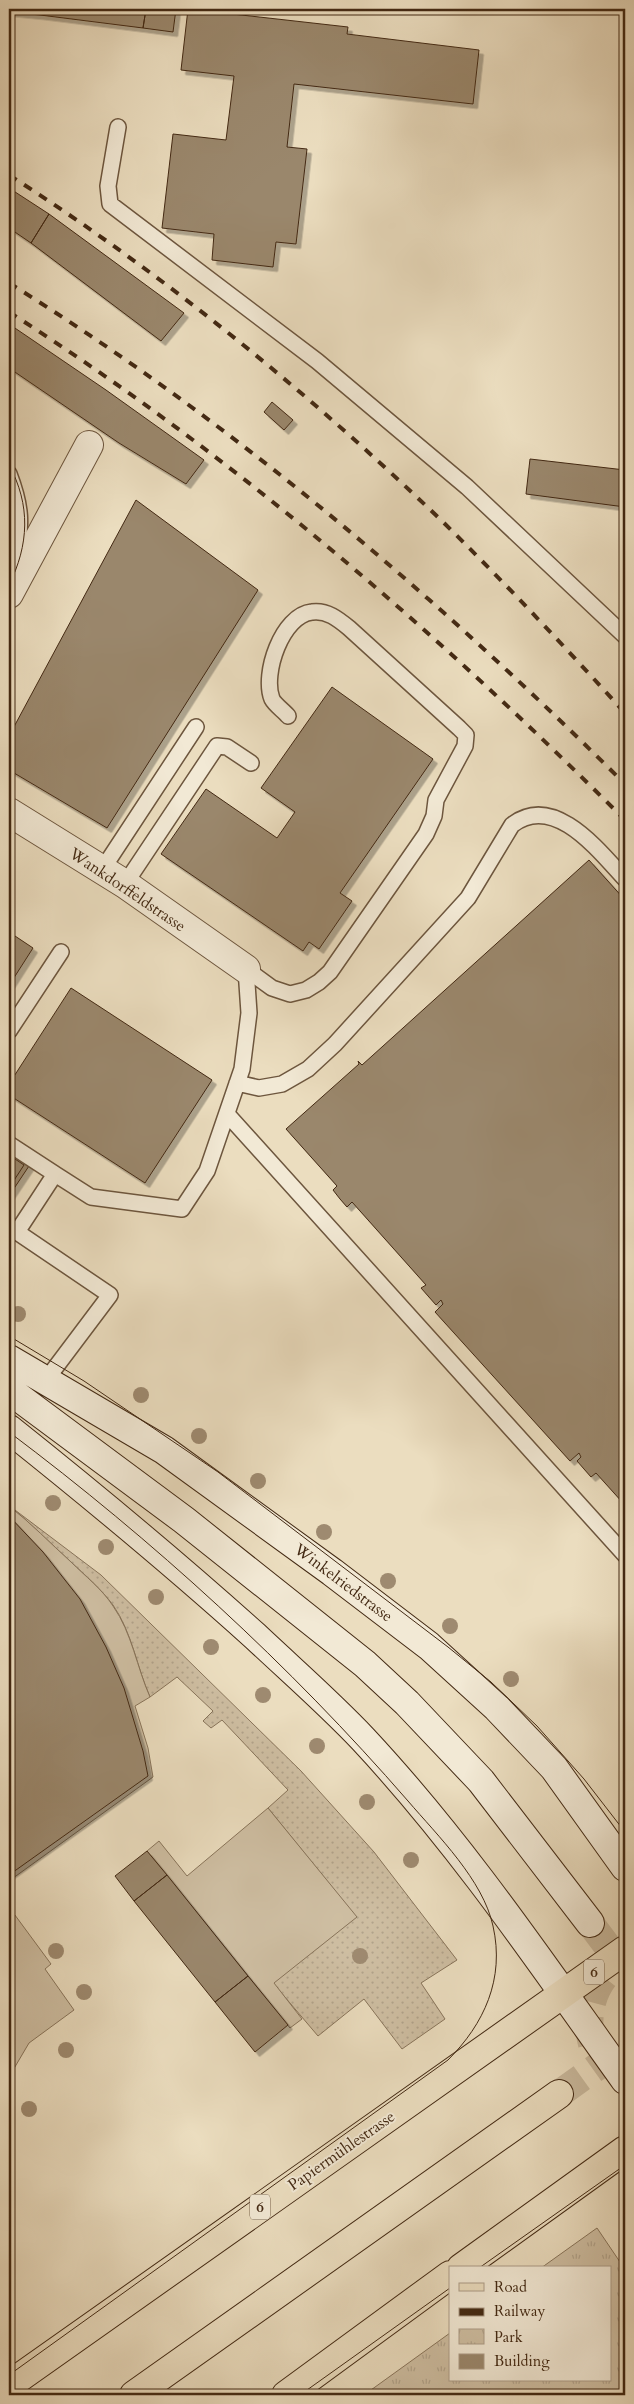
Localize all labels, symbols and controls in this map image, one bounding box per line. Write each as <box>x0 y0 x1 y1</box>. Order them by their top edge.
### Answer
street label: Wankdorffeldstrasse <box>64 842 190 937</box>
street label: Winkelriedstrasse <box>289 1538 397 1627</box>
road number: 6 <box>584 1960 604 1984</box>
street label: Papiermühlestrasse <box>284 2106 400 2196</box>
road number: 6 <box>250 2194 270 2220</box>
legend <box>449 2266 612 2382</box>
text: Road <box>494 2277 527 2297</box>
text: Railway <box>494 2301 545 2321</box>
text: Park <box>494 2327 523 2347</box>
text: Building <box>494 2351 550 2371</box>

